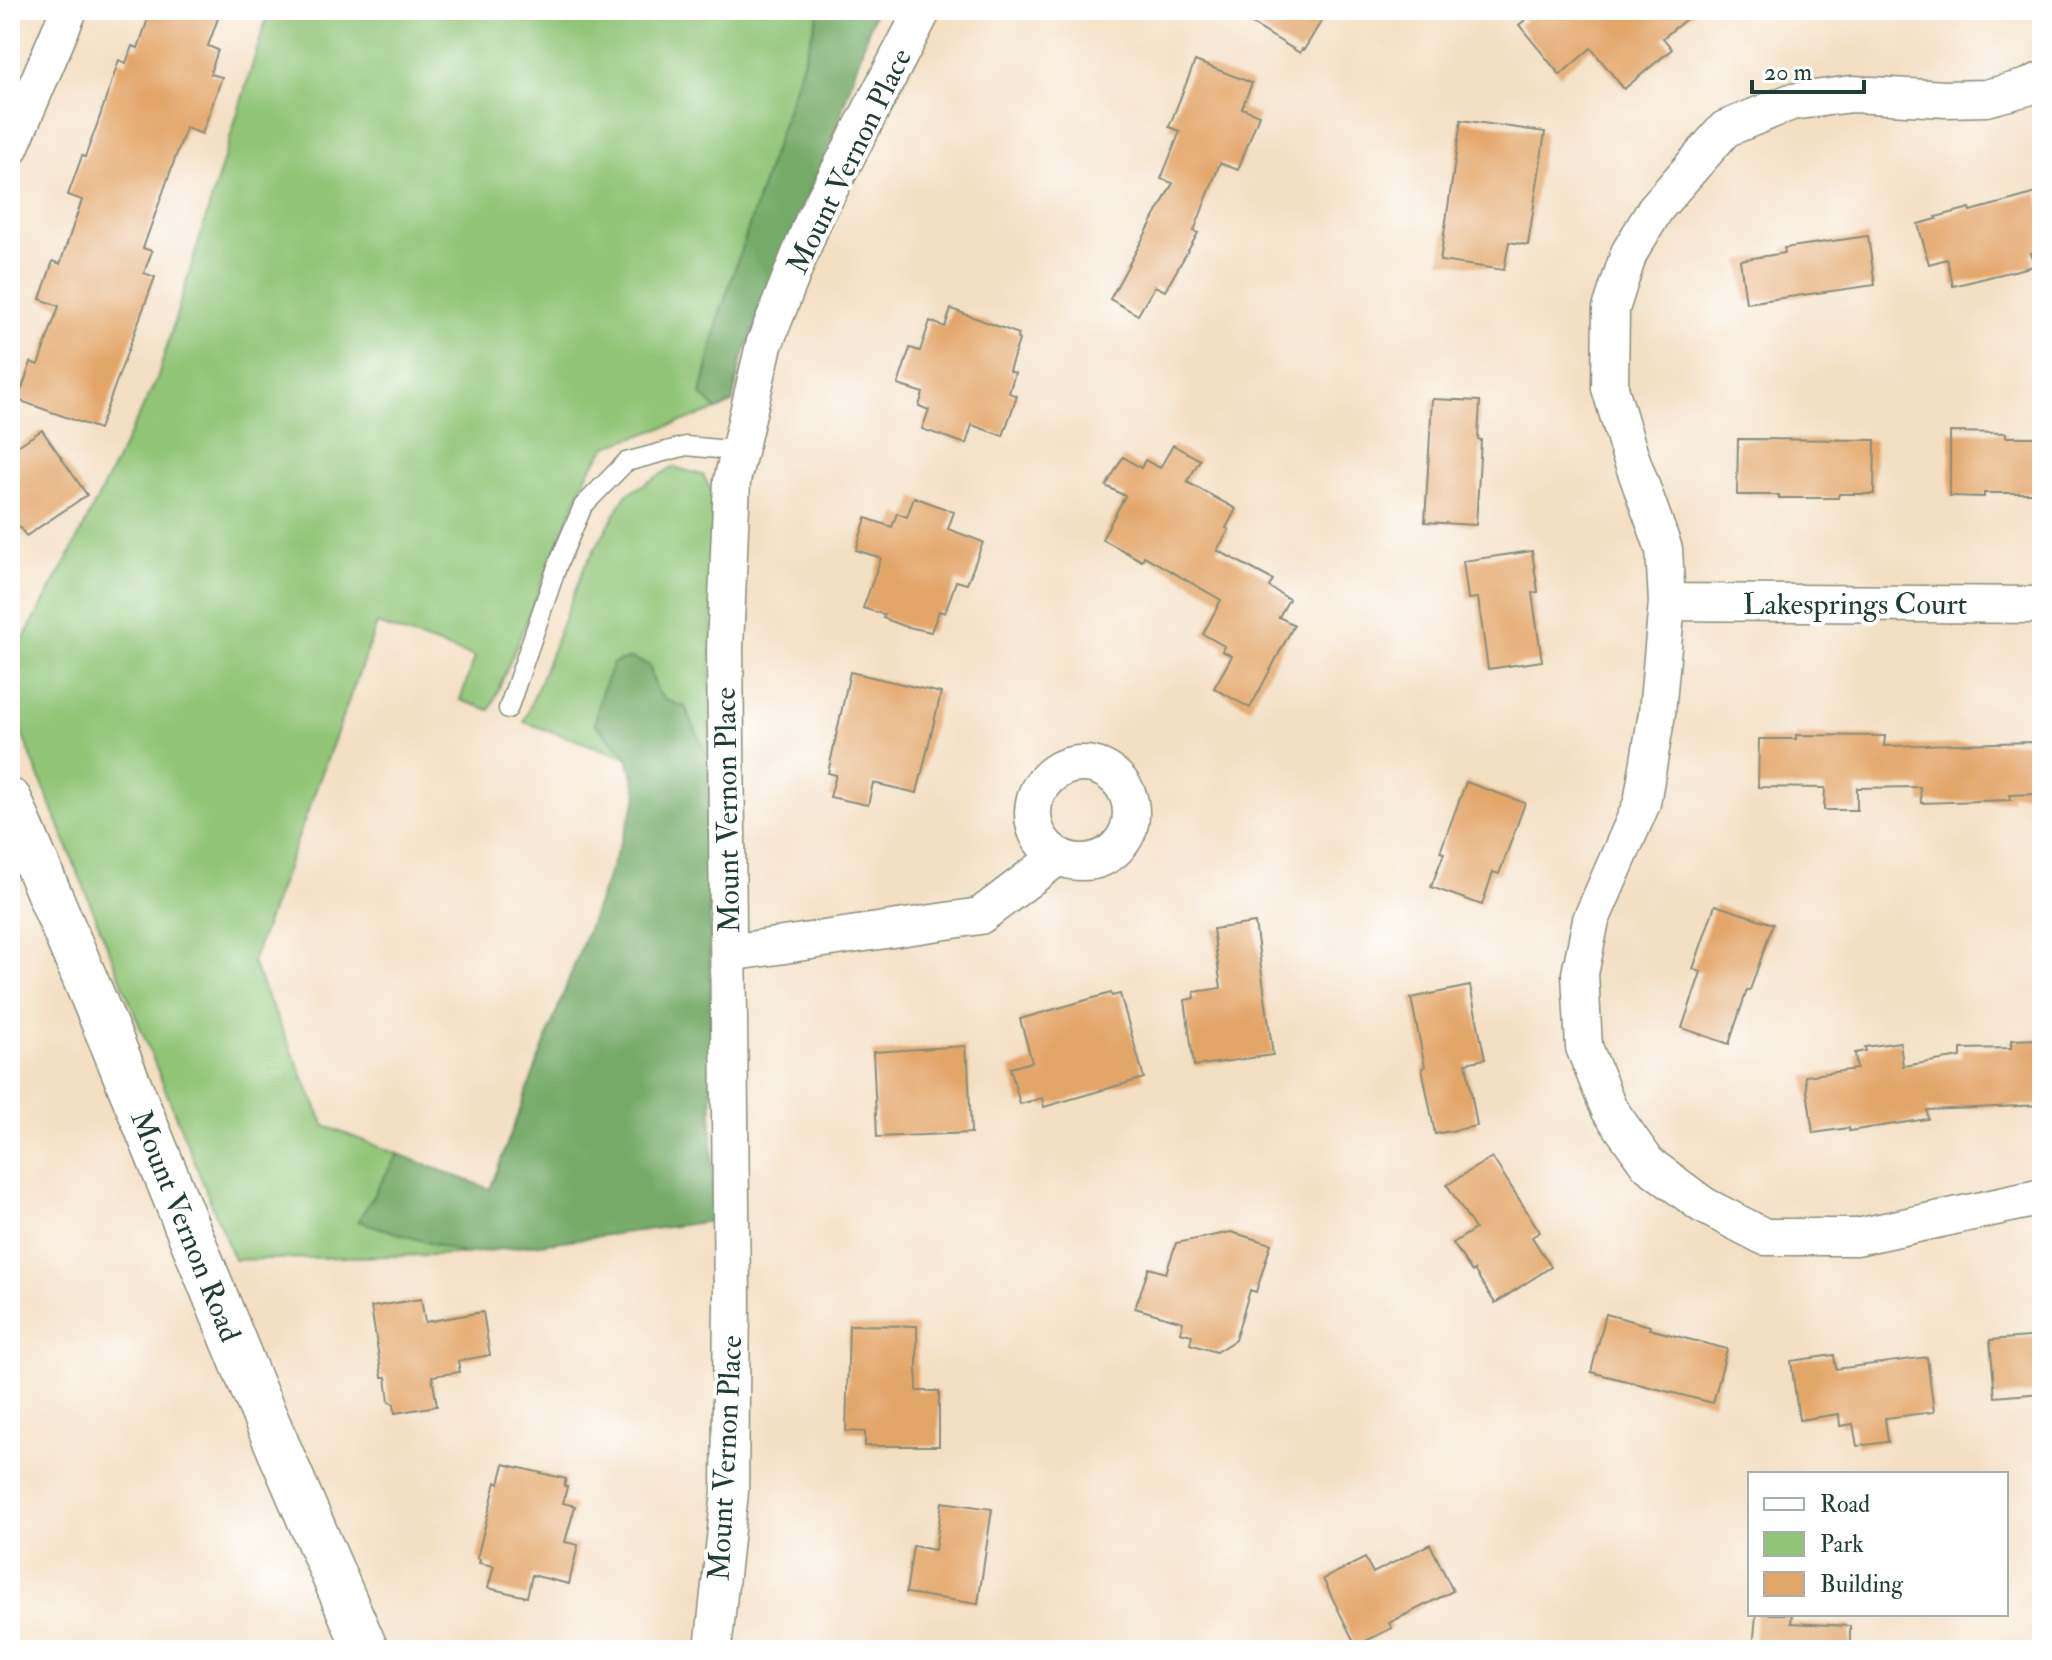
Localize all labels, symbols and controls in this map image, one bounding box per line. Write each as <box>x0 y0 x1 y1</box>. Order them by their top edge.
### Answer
street label: Mount Vernon Place <box>779 43 920 280</box>
scale bar <box>1752 44 1864 94</box>
text: 20 m <box>1764 57 1813 88</box>
street label: Lakesprings Court <box>1743 586 1968 623</box>
street label: Mount Vernon Place <box>707 687 748 933</box>
street label: Mount Vernon Road <box>122 1105 249 1348</box>
street label: Mount Vernon Place <box>701 1334 750 1582</box>
legend <box>1748 1472 2008 1616</box>
text: Road <box>1820 1489 1870 1520</box>
text: Park <box>1820 1529 1864 1560</box>
text: Building <box>1820 1569 1904 1600</box>

